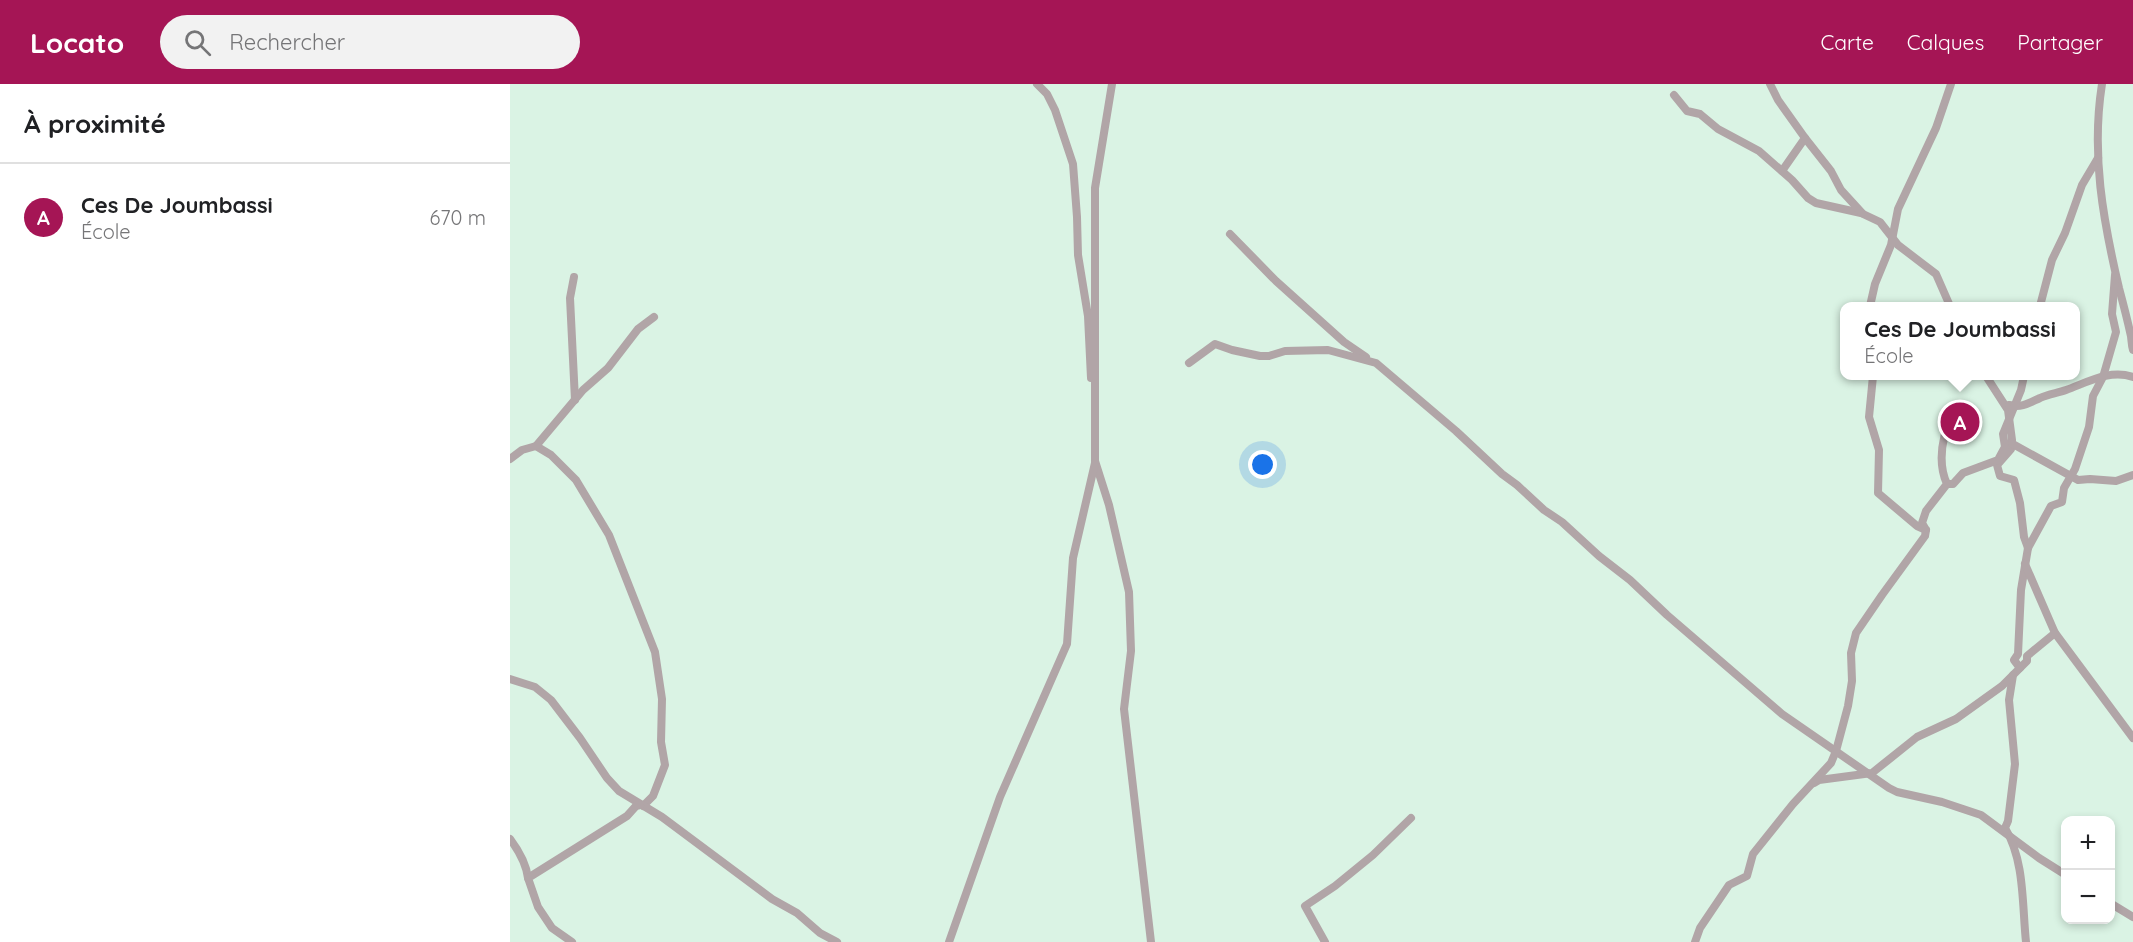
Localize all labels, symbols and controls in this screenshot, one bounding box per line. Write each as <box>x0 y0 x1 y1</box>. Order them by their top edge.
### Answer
search box <box>160 15 580 69</box>
text: Locato <box>30 25 124 60</box>
icon: search <box>181 26 214 59</box>
text: Rechercher <box>229 28 345 56</box>
text: Carte <box>1820 29 1874 55</box>
text: Calques <box>1907 29 1984 55</box>
text: Partager <box>2017 29 2103 55</box>
text: À proximité <box>24 107 166 140</box>
text: Ces De Joumbassi <box>81 191 273 219</box>
text: A <box>37 205 50 230</box>
text: 670 m <box>429 205 486 230</box>
text: École <box>81 219 131 244</box>
popup <box>1840 302 2080 380</box>
text: Ces De Joumbassi <box>1864 315 2056 343</box>
text: École <box>1864 343 1914 368</box>
pin: A <box>1940 400 1980 444</box>
your location <box>1248 450 1277 479</box>
map controls <box>2061 816 2115 924</box>
button: + <box>2061 816 2115 870</box>
button: − <box>2061 870 2115 924</box>

